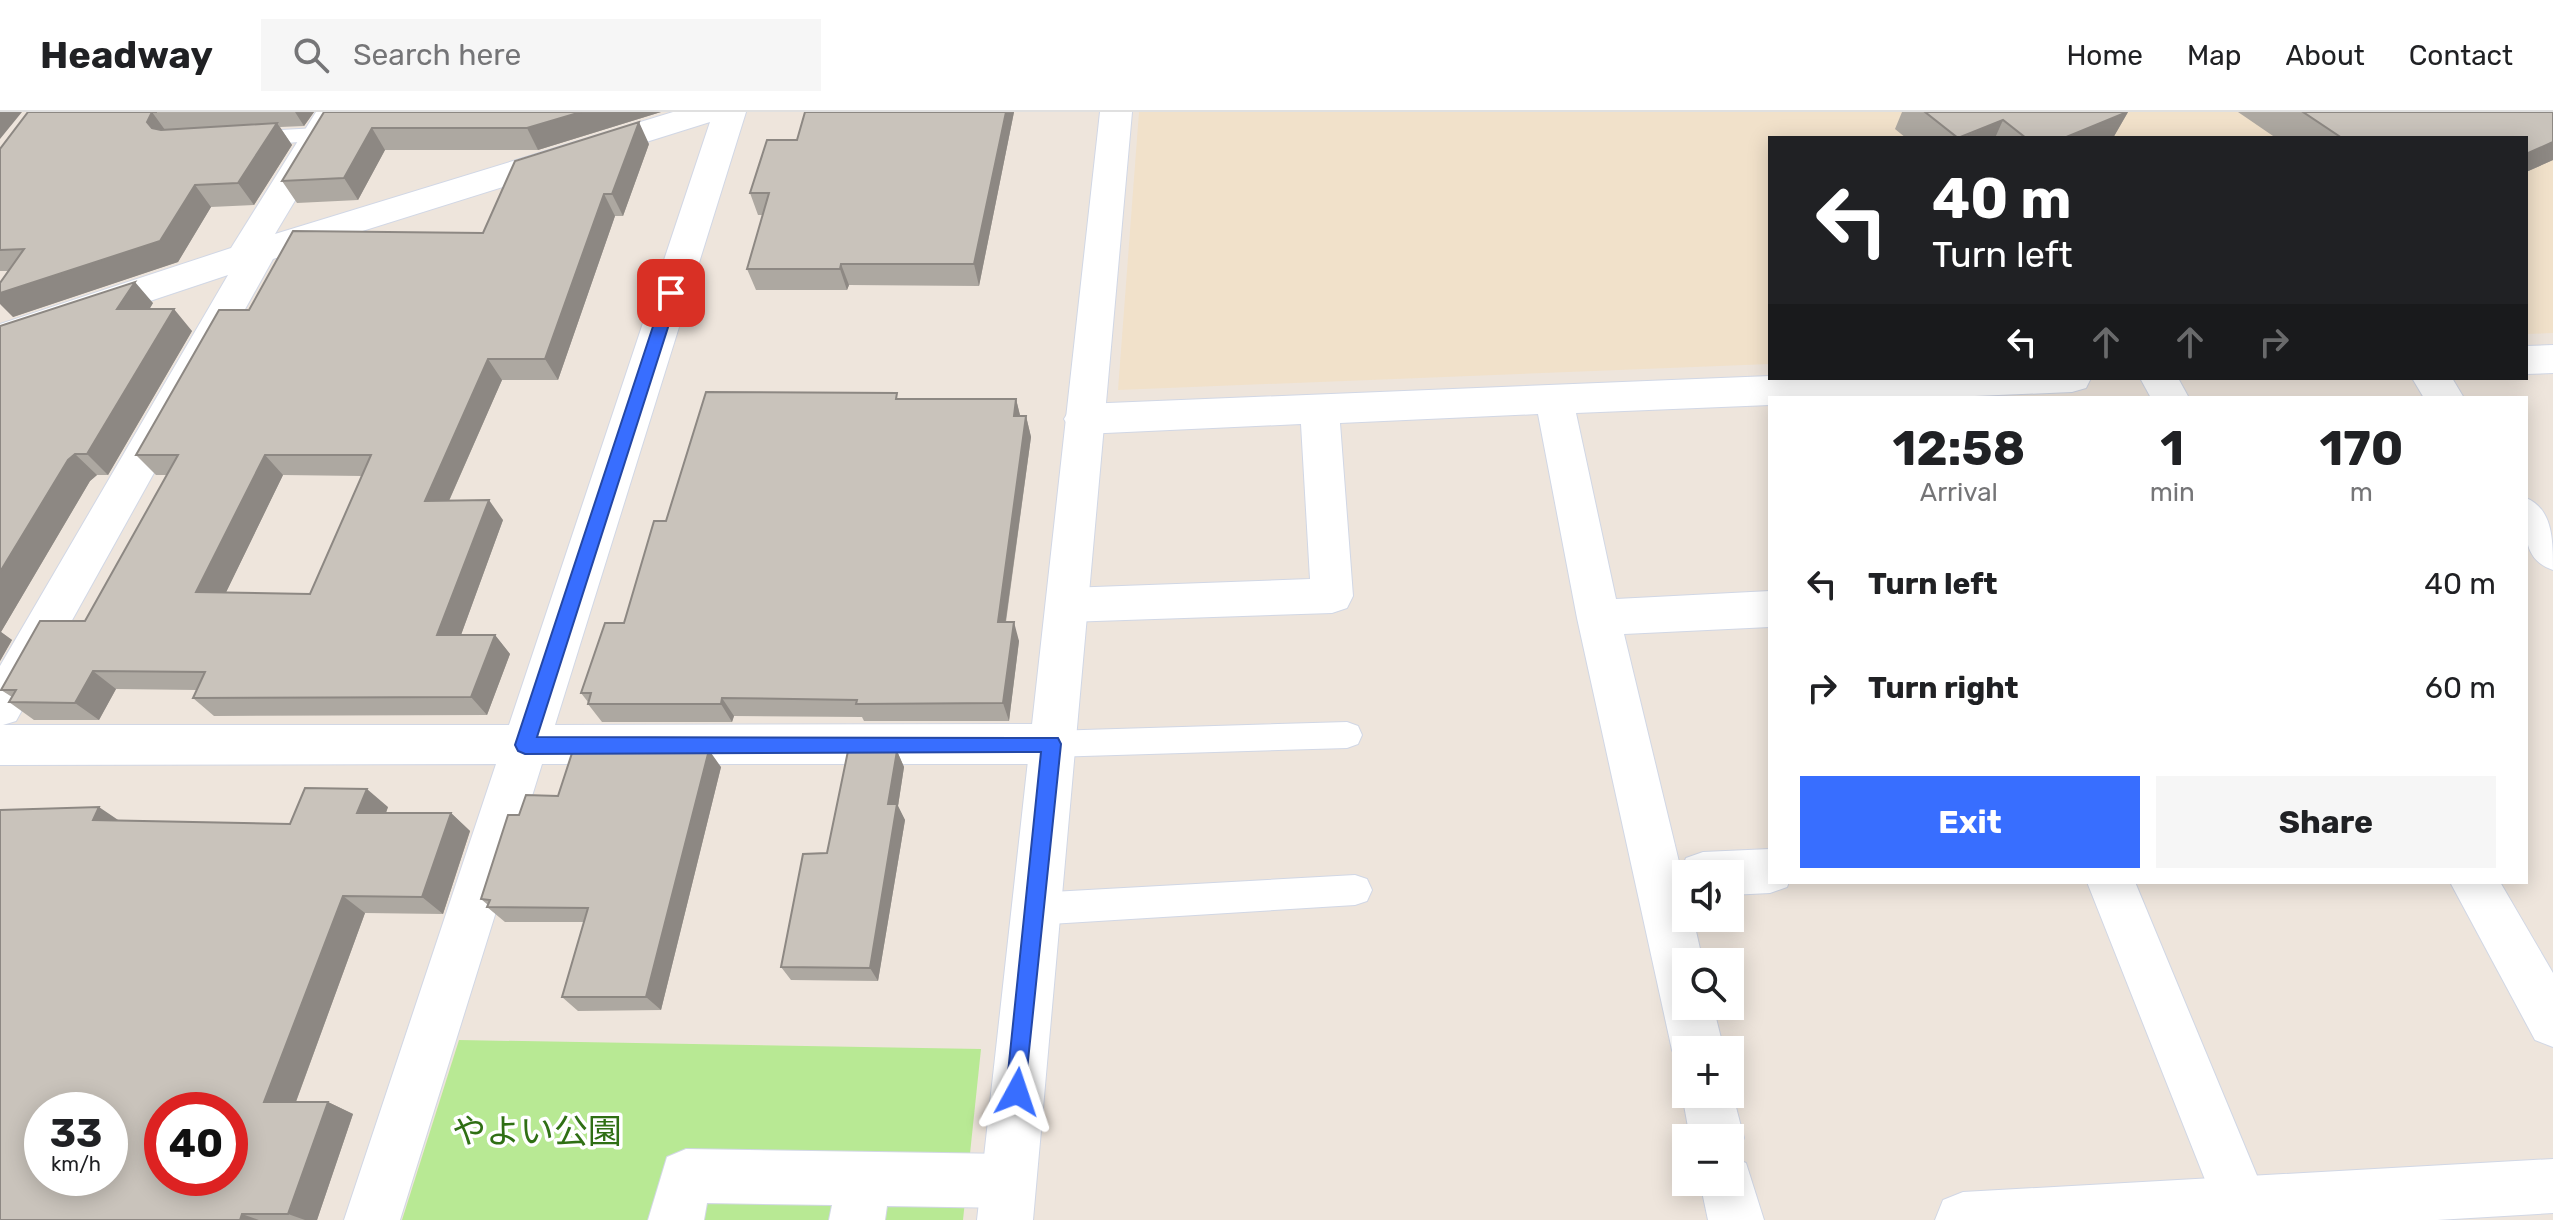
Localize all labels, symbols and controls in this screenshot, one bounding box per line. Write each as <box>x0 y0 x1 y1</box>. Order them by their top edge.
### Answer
search box <box>261 19 821 91</box>
text: Headway <box>40 32 213 78</box>
icon: search <box>289 33 333 77</box>
text: Search here <box>353 37 521 73</box>
text: Home <box>2066 39 2143 72</box>
text: Map <box>2187 39 2241 72</box>
text: About <box>2285 39 2365 72</box>
text: Contact <box>2409 39 2513 72</box>
text: 40 m <box>1932 166 2072 232</box>
icon: left <box>1800 168 1904 272</box>
text: Turn left <box>1932 233 2073 276</box>
pin <box>637 259 705 327</box>
icon: arrive <box>649 271 693 315</box>
icon: left <box>2000 320 2044 364</box>
icon: ahead <box>2084 320 2128 364</box>
icon: ahead <box>2168 320 2212 364</box>
icon: right <box>2252 320 2296 364</box>
text: 12:58 <box>1893 420 2025 477</box>
text: 1 <box>2160 420 2184 477</box>
text: 170 <box>2319 420 2403 477</box>
text: Arrival <box>1920 477 1998 508</box>
text: min <box>2150 477 2195 508</box>
text: m <box>2350 477 2373 508</box>
icon: left <box>1800 562 1844 606</box>
text: Turn left <box>1868 566 1998 602</box>
text: 40 m <box>2424 566 2496 602</box>
icon: right <box>1800 666 1844 710</box>
text: Turn right <box>1868 670 2019 706</box>
text: 60 m <box>2425 670 2496 706</box>
button: Exit <box>1800 776 2140 868</box>
button: Share <box>2156 776 2496 868</box>
map controls <box>1672 860 1744 1196</box>
button: sound <box>1672 860 1744 932</box>
button: search <box>1672 948 1744 1020</box>
button: + <box>1672 1036 1744 1108</box>
position arrow <box>975 1050 1059 1134</box>
speed limit sign: 40 <box>144 1092 248 1196</box>
text: 33 <box>50 1110 102 1157</box>
park label: やよい公園 <box>452 1111 622 1152</box>
button: − <box>1672 1124 1744 1196</box>
text: km/h <box>51 1152 101 1176</box>

